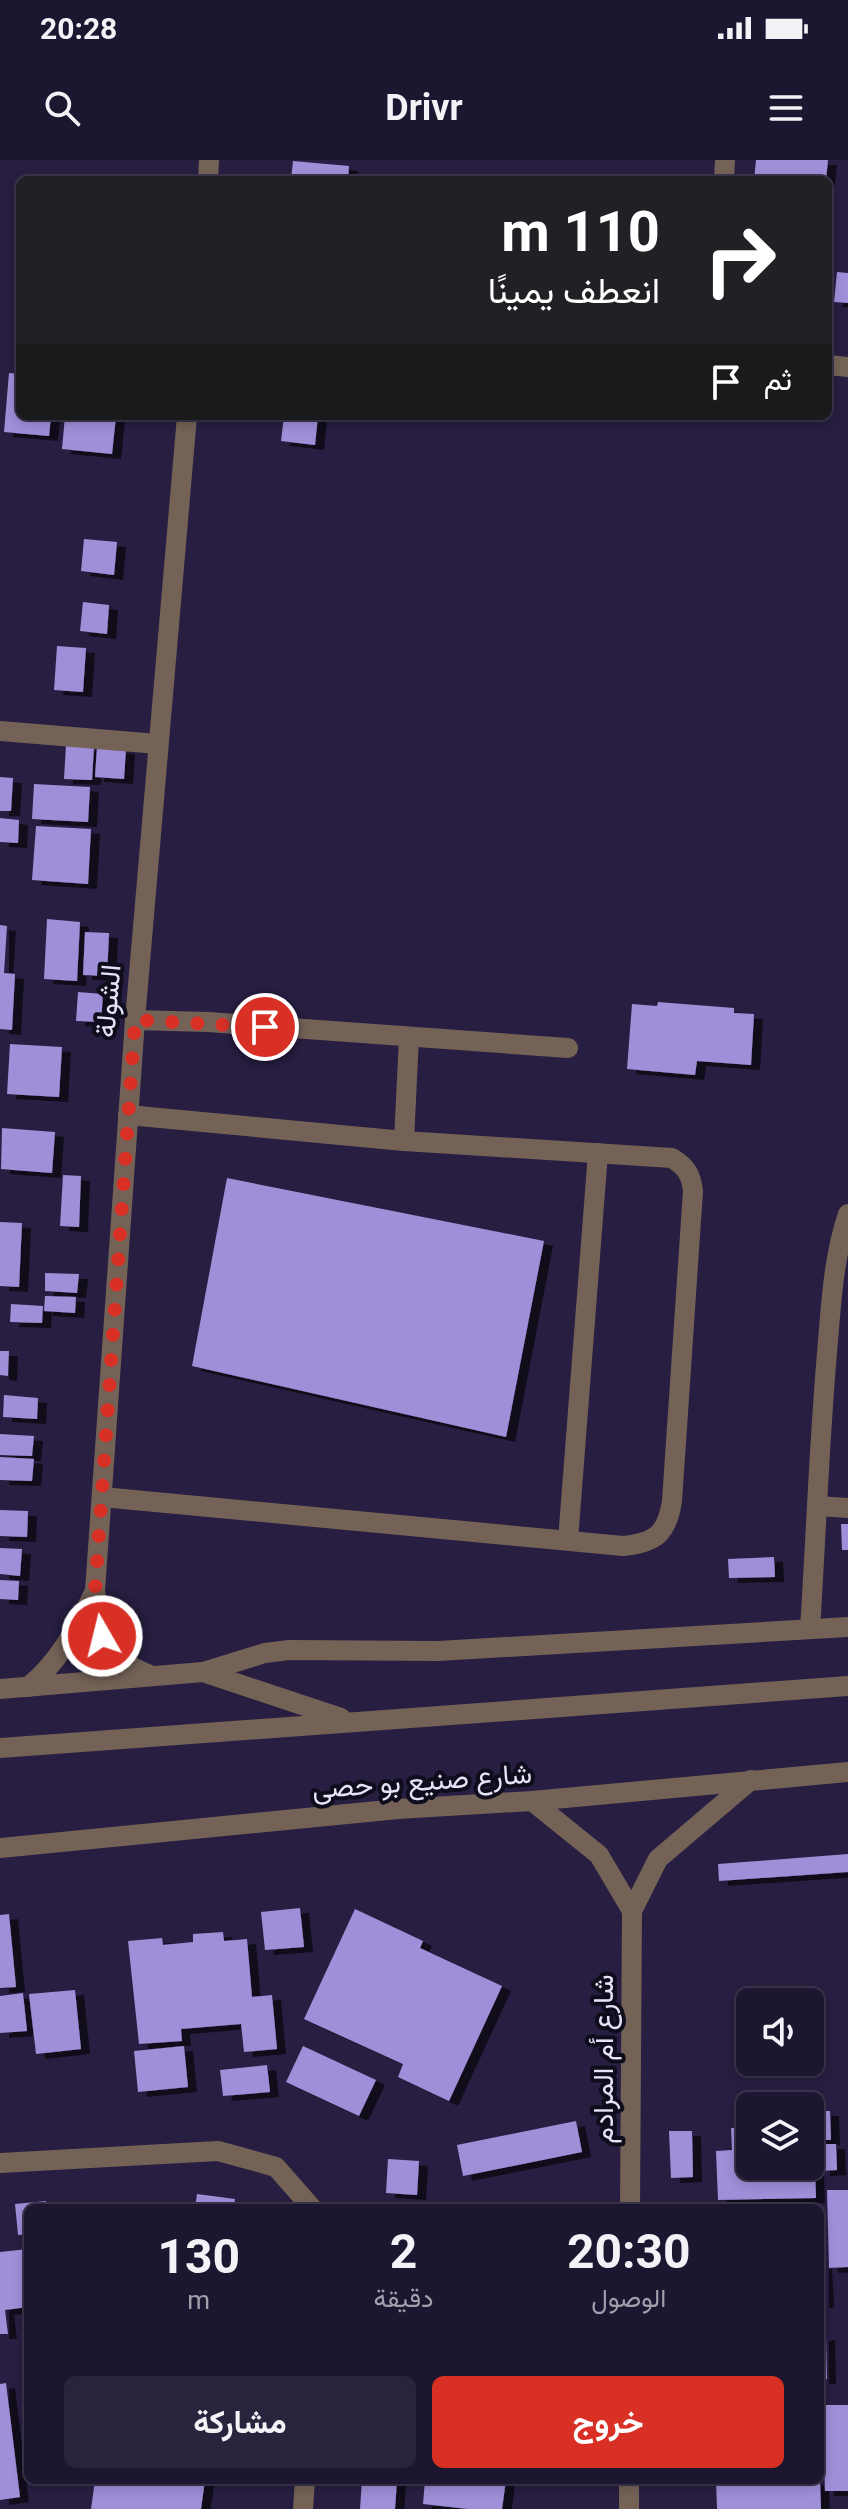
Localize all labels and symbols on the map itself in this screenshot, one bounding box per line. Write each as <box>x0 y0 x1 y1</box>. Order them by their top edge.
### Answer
street label: الشولة <box>88 963 129 1039</box>
pin <box>231 993 299 1061</box>
position arrow <box>60 1594 144 1678</box>
street label: شارع صنيع بو حصى <box>311 1757 533 1808</box>
street label: شارع أم المرادم <box>587 1974 622 2144</box>

